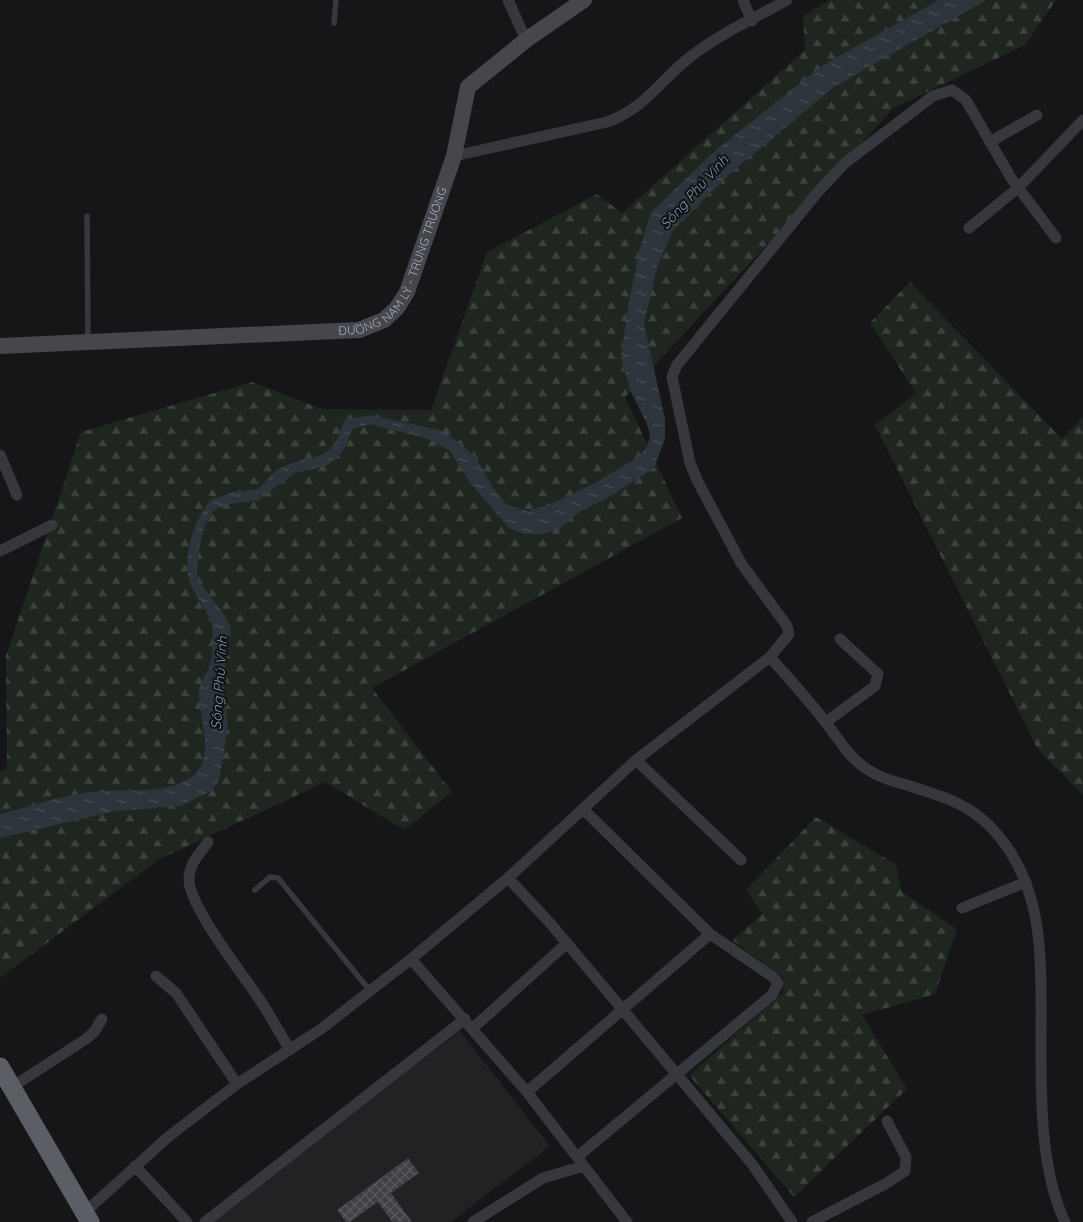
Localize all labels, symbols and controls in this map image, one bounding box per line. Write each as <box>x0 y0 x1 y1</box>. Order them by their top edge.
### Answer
water label: Sông Phú Vinh <box>656 150 733 233</box>
street label: ĐƯỜNG NAM LÝ - TRUNG TRƯƠNG <box>338 185 450 338</box>
water label: Sông Phú Vinh <box>207 635 231 730</box>

